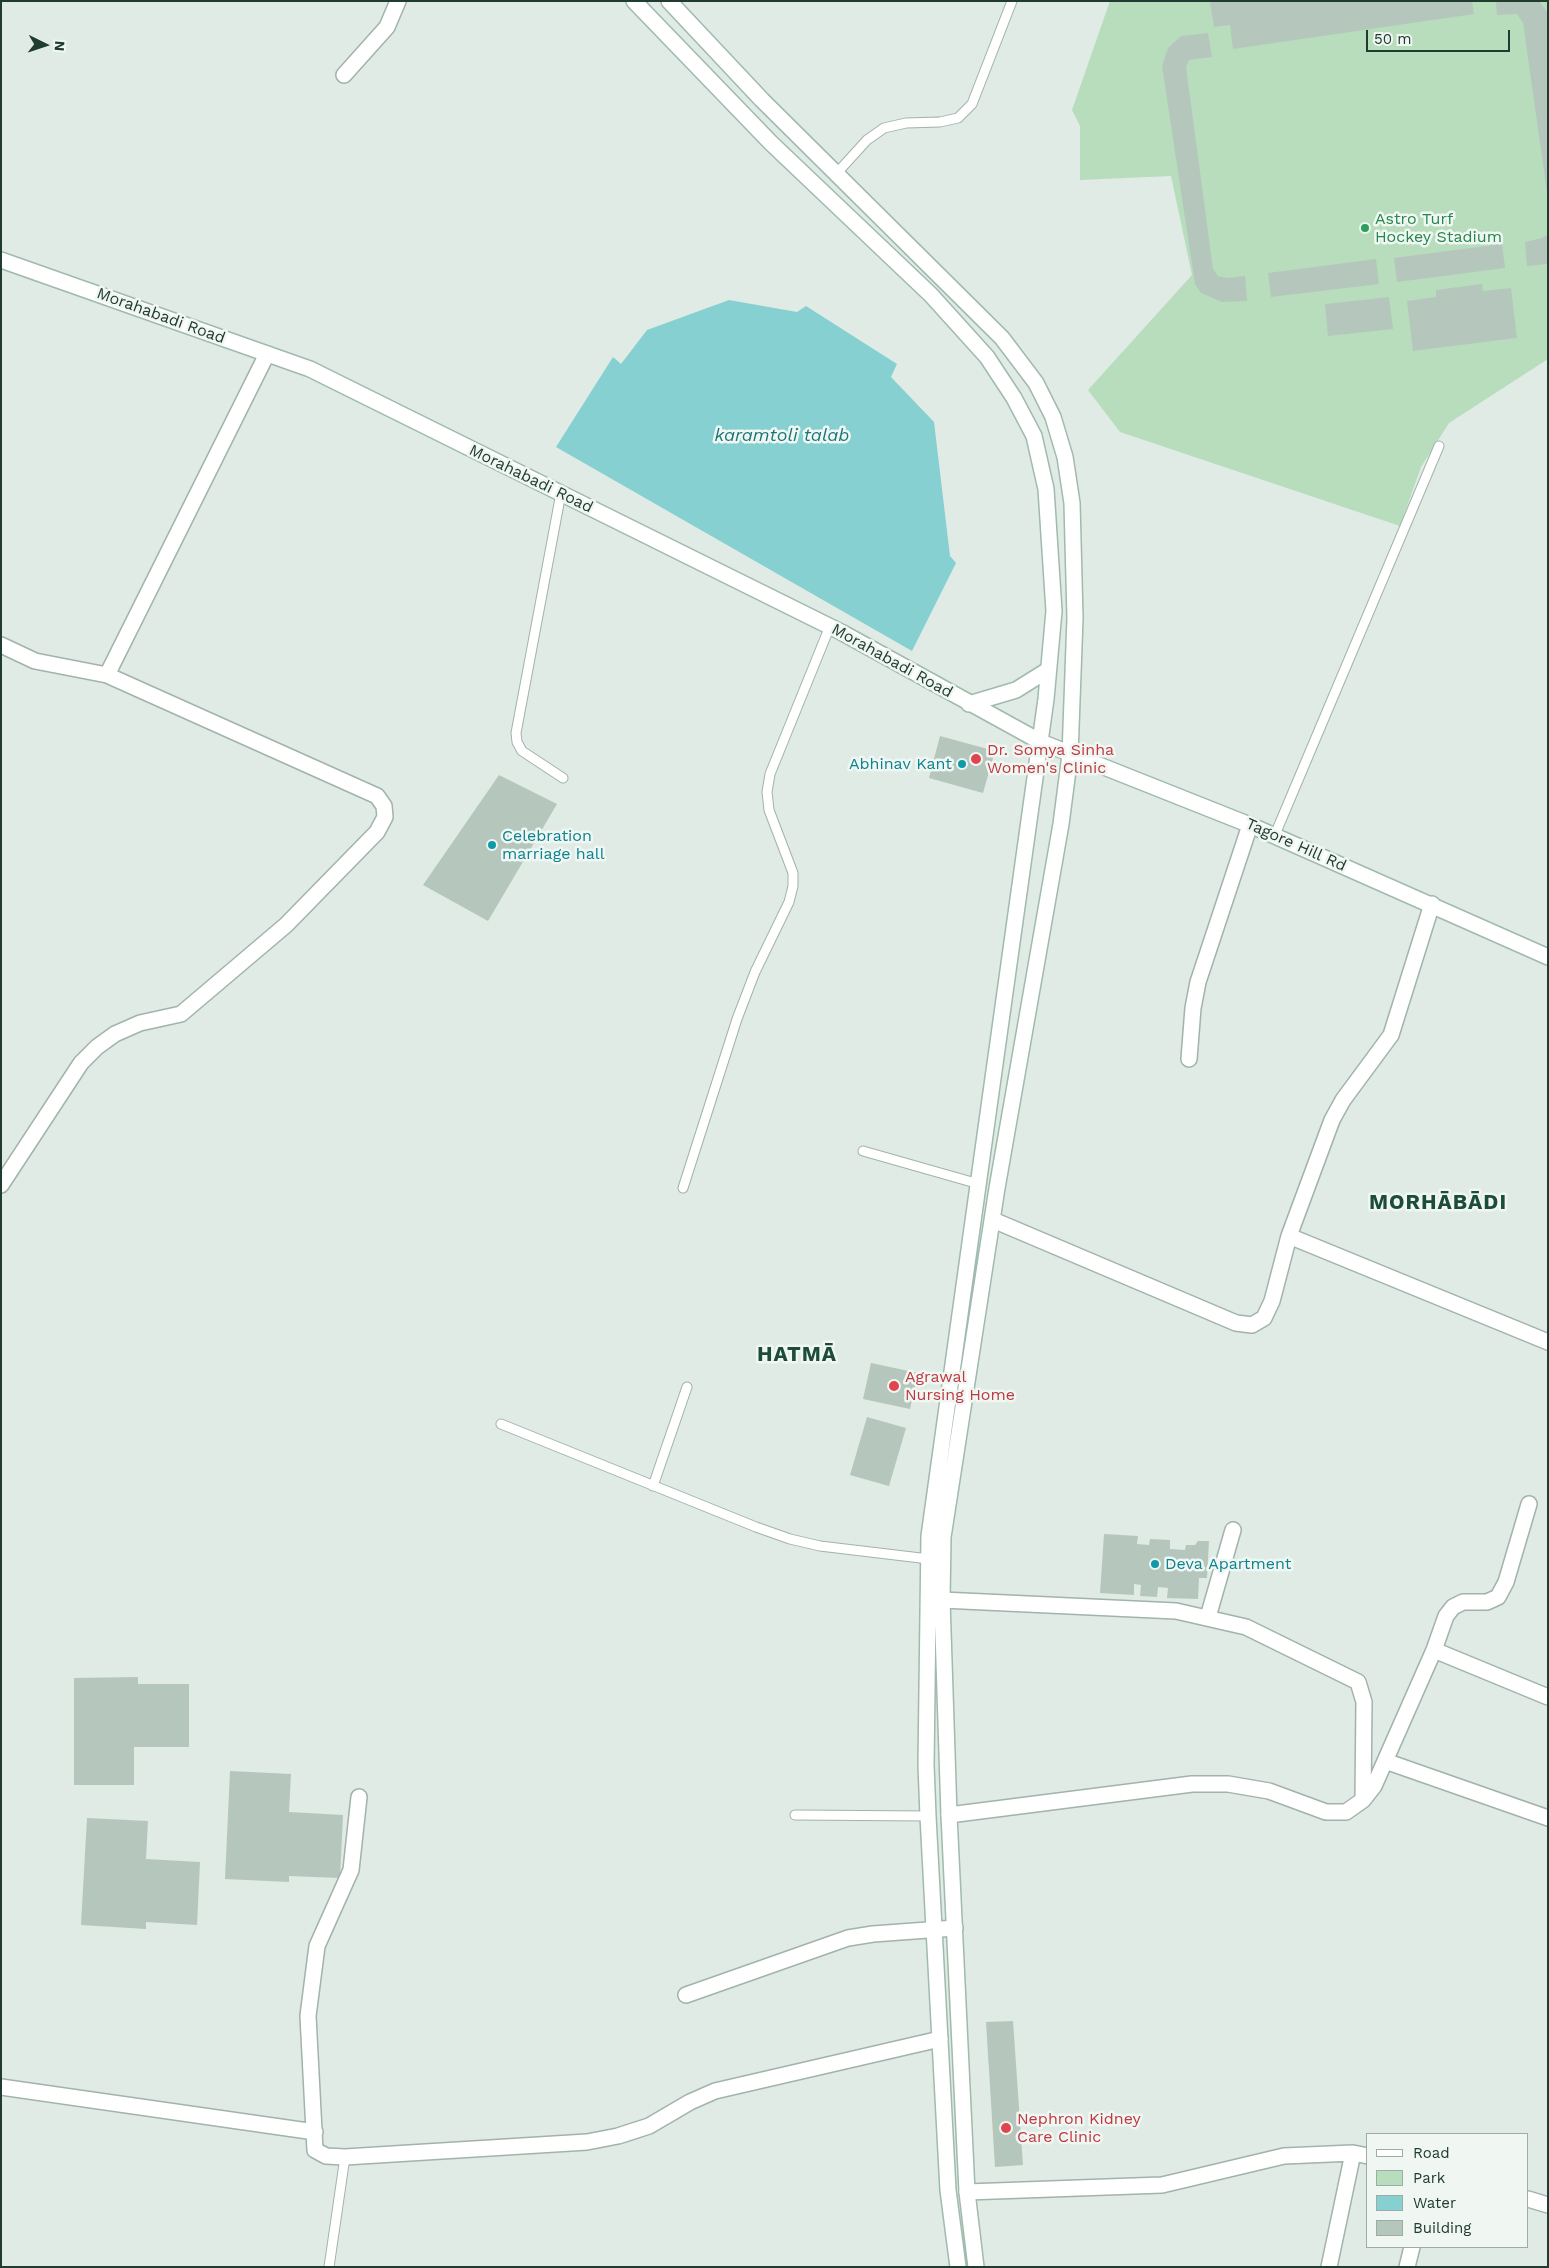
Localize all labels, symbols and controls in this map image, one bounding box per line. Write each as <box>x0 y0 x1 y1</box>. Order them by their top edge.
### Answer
north arrow <box>20 20 70 70</box>
scale bar <box>1369 20 1513 52</box>
text: 50 m <box>1374 30 1411 48</box>
text: N <box>52 40 68 52</box>
place label: Astro Turf Hockey Stadium <box>1375 209 1502 247</box>
marker: Astro Turf Hockey Stadium <box>1359 222 1371 234</box>
street label: Morahabadi Road <box>94 284 228 348</box>
water label: karamtoli talab <box>715 425 849 447</box>
street label: Morahabadi Road <box>466 441 596 517</box>
street label: Morahabadi Road <box>828 620 956 702</box>
place label: Dr. Somya Sinha Women's Clinic <box>987 740 1114 778</box>
marker: Dr. Somya Sinha Women's Clinic <box>969 752 983 766</box>
place label: Abhinav Kant <box>849 754 952 774</box>
marker: Abhinav Kant <box>956 758 968 770</box>
street label: Tagore Hill Rd <box>1243 814 1349 876</box>
place label: Celebration marriage hall <box>502 826 605 864</box>
marker: Celebration marriage hall <box>486 839 498 851</box>
district label: MORHĀBĀDI <box>1368 1190 1508 1216</box>
district label: HATMĀ <box>756 1342 838 1368</box>
place label: Agrawal Nursing Home <box>905 1367 1015 1405</box>
marker: Agrawal Nursing Home <box>887 1379 901 1393</box>
place label: Deva Apartment <box>1165 1554 1292 1574</box>
marker: Deva Apartment <box>1149 1558 1161 1570</box>
place label: Nephron Kidney Care Clinic <box>1017 2109 1141 2147</box>
marker: Nephron Kidney Care Clinic <box>999 2121 1013 2135</box>
legend <box>1366 2133 1529 2248</box>
text: Road <box>1413 2144 1450 2162</box>
text: Park <box>1413 2169 1445 2187</box>
text: Water <box>1413 2194 1456 2212</box>
text: Building <box>1413 2219 1471 2237</box>

